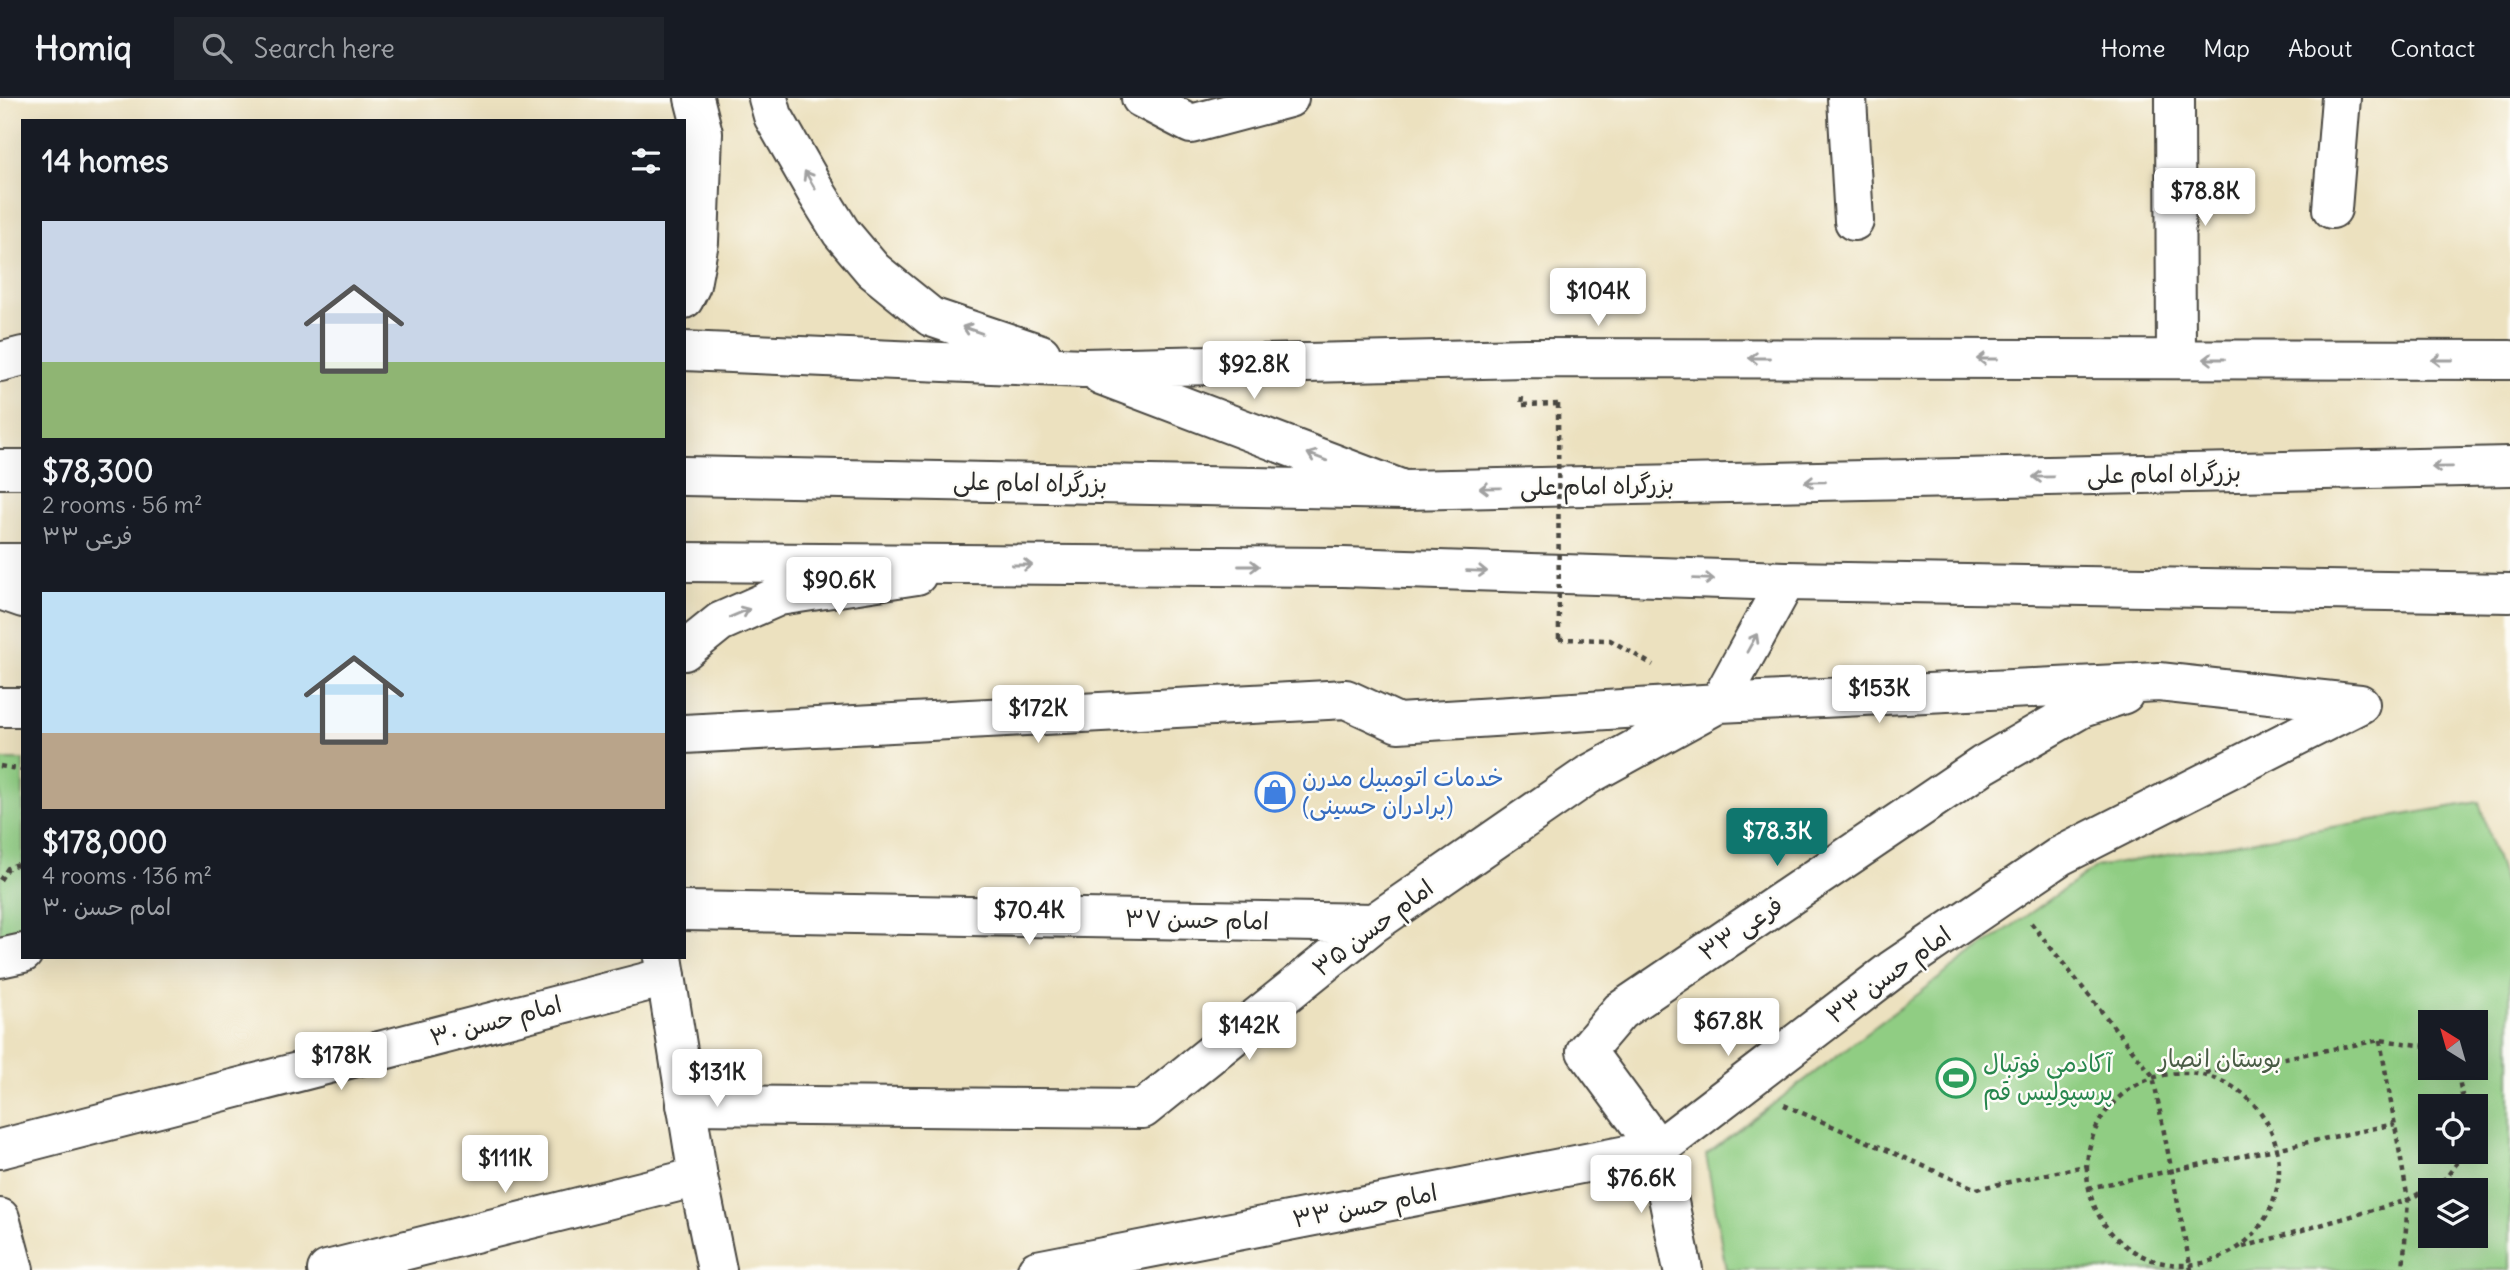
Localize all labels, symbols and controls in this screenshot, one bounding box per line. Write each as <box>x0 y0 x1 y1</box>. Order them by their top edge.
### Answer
search box <box>174 17 664 80</box>
text: Homiq <box>35 27 132 69</box>
icon: search <box>198 29 236 67</box>
text: Search here <box>254 32 395 65</box>
text: Home <box>2101 33 2165 63</box>
text: Map <box>2203 33 2250 63</box>
text: About <box>2288 33 2352 63</box>
text: Contact <box>2390 33 2475 63</box>
text: 14 homes <box>42 142 169 180</box>
icon: filters <box>627 142 665 180</box>
pin: $78.8K <box>2148 169 2262 228</box>
one-way arrow <box>803 171 817 191</box>
text: $78.8K <box>2170 176 2240 205</box>
icon: home <box>291 266 417 392</box>
pin: $104K <box>1549 268 1647 328</box>
text: $104K <box>1566 276 1630 305</box>
one-way arrow <box>961 323 983 336</box>
pin: $92.8K <box>1197 342 1311 401</box>
text: $92.8K <box>1219 349 1289 378</box>
one-way arrow <box>1748 352 1771 365</box>
one-way arrow <box>1976 352 1999 366</box>
one-way arrow <box>2203 352 2226 366</box>
one-way arrow <box>2431 353 2454 367</box>
one-way arrow <box>1306 450 1328 462</box>
text: $78,300 <box>42 452 153 490</box>
street label: بزرگراه امام علی <box>2087 457 2241 493</box>
one-way arrow <box>2431 461 2454 474</box>
street label: بزرگراه امام علی <box>953 466 1107 502</box>
street label: بزرگراه امام علی <box>1520 469 1674 505</box>
one-way arrow <box>2032 470 2055 483</box>
one-way arrow <box>1804 475 1827 489</box>
one-way arrow <box>1479 482 1502 495</box>
text: 2 rooms · 56 m² <box>42 490 203 519</box>
text: فرعی ۳۳ <box>42 521 133 550</box>
pin: $90.6K <box>782 558 896 617</box>
one-way arrow <box>1010 558 1033 572</box>
one-way arrow <box>1238 559 1261 573</box>
text: $90.6K <box>802 565 876 594</box>
one-way arrow <box>1465 565 1488 578</box>
one-way arrow <box>1693 572 1716 585</box>
one-way arrow <box>729 606 751 619</box>
one-way arrow <box>1746 633 1759 654</box>
icon: home <box>291 637 417 763</box>
pin: $153K <box>1830 666 1928 725</box>
text: $153K <box>1848 673 1910 702</box>
pin: $172K <box>989 686 1087 745</box>
text: $172K <box>1008 693 1068 722</box>
place label: خدمات اتومبیل مدرن (برادران حسینی) <box>1302 762 1504 821</box>
shop icon: خدمات اتومبیل مدرن (برادران حسینی) <box>1254 771 1296 813</box>
pin: $78.3K <box>1720 808 1834 868</box>
text: $78.3K <box>1742 816 1812 845</box>
text: $178,000 <box>42 823 168 861</box>
text: 4 rooms · 136 m² <box>42 861 212 890</box>
street label: امام حسن ۳۵ <box>1306 872 1441 986</box>
pin: $70.4K <box>972 888 1086 947</box>
street label: فرعی ۳۳ <box>1693 889 1789 968</box>
text: امام حسن ۳۰ <box>42 892 171 921</box>
text: $70.4K <box>994 895 1064 924</box>
street label: امام حسن ۳۷ <box>1125 903 1269 939</box>
street label: امام حسن ۳۳ <box>1820 919 1959 1033</box>
street label: امام حسن ۳۰ <box>427 988 566 1056</box>
pin: $67.8K <box>1671 998 1785 1058</box>
pin: $142K <box>1200 1002 1298 1062</box>
text: $67.8K <box>1693 1006 1763 1035</box>
text: $142K <box>1218 1010 1280 1039</box>
north arrow <box>2418 1010 2488 1080</box>
map controls <box>2418 1010 2488 1248</box>
pin: $178K <box>292 1032 390 1092</box>
text: $178K <box>311 1040 371 1069</box>
park label: بوستان انصار <box>2157 1043 2281 1074</box>
place label: آکادمی فوتبال پرسپولیس قم <box>1983 1048 2113 1110</box>
pin: $131K <box>668 1049 766 1109</box>
text: $131K <box>688 1057 746 1086</box>
sports icon: آکادمی فوتبال پرسپولیس قم <box>1935 1057 1977 1099</box>
button: locate <box>2418 1094 2488 1164</box>
pin: $111K <box>456 1136 554 1195</box>
text: $111K <box>478 1143 532 1172</box>
pin: $76.6K <box>1584 1156 1698 1215</box>
text: $76.6K <box>1606 1163 1676 1192</box>
street label: امام حسن ۳۳ <box>1290 1176 1441 1238</box>
button: layers <box>2418 1178 2488 1248</box>

